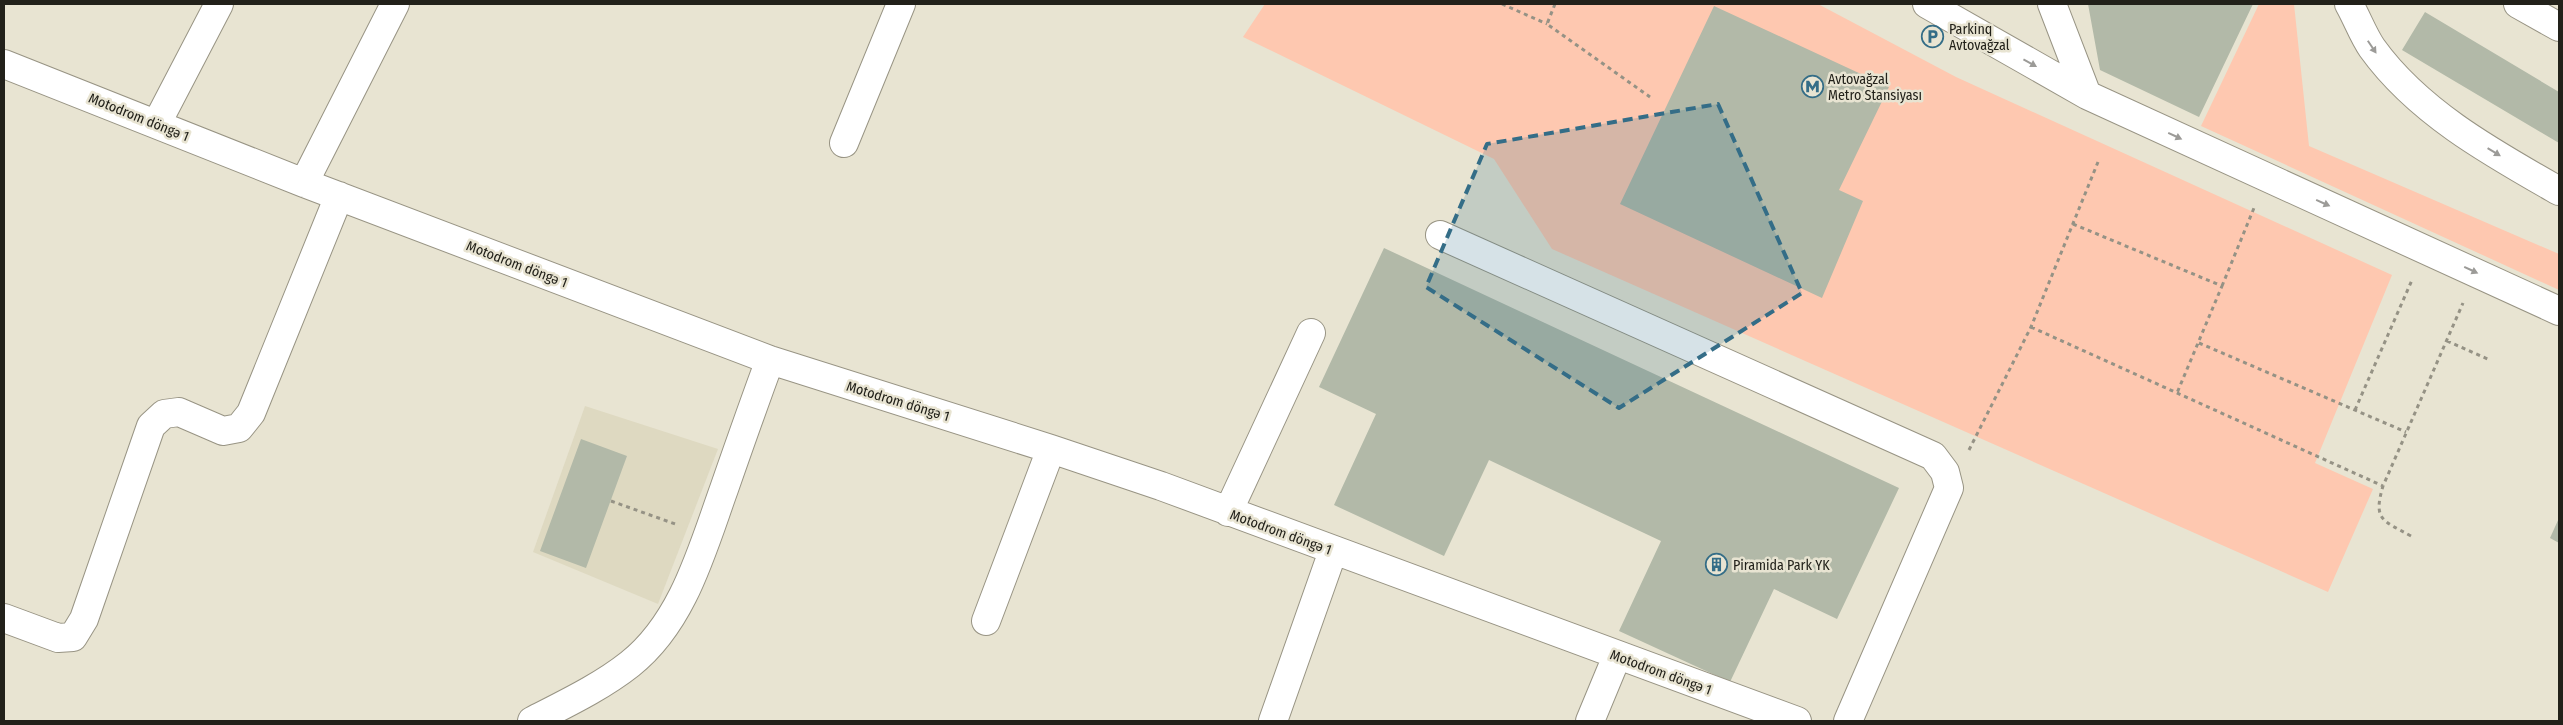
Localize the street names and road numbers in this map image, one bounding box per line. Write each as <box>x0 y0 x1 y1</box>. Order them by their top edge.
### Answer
street label: Motodrom döngə 1 <box>86 90 192 145</box>
street label: Motodrom döngə 1 <box>464 237 570 292</box>
street label: Motodrom döngə 1 <box>844 378 951 425</box>
street label: Motodrom döngə 1 <box>1228 506 1334 559</box>
street label: Motodrom döngə 1 <box>1608 646 1714 699</box>

